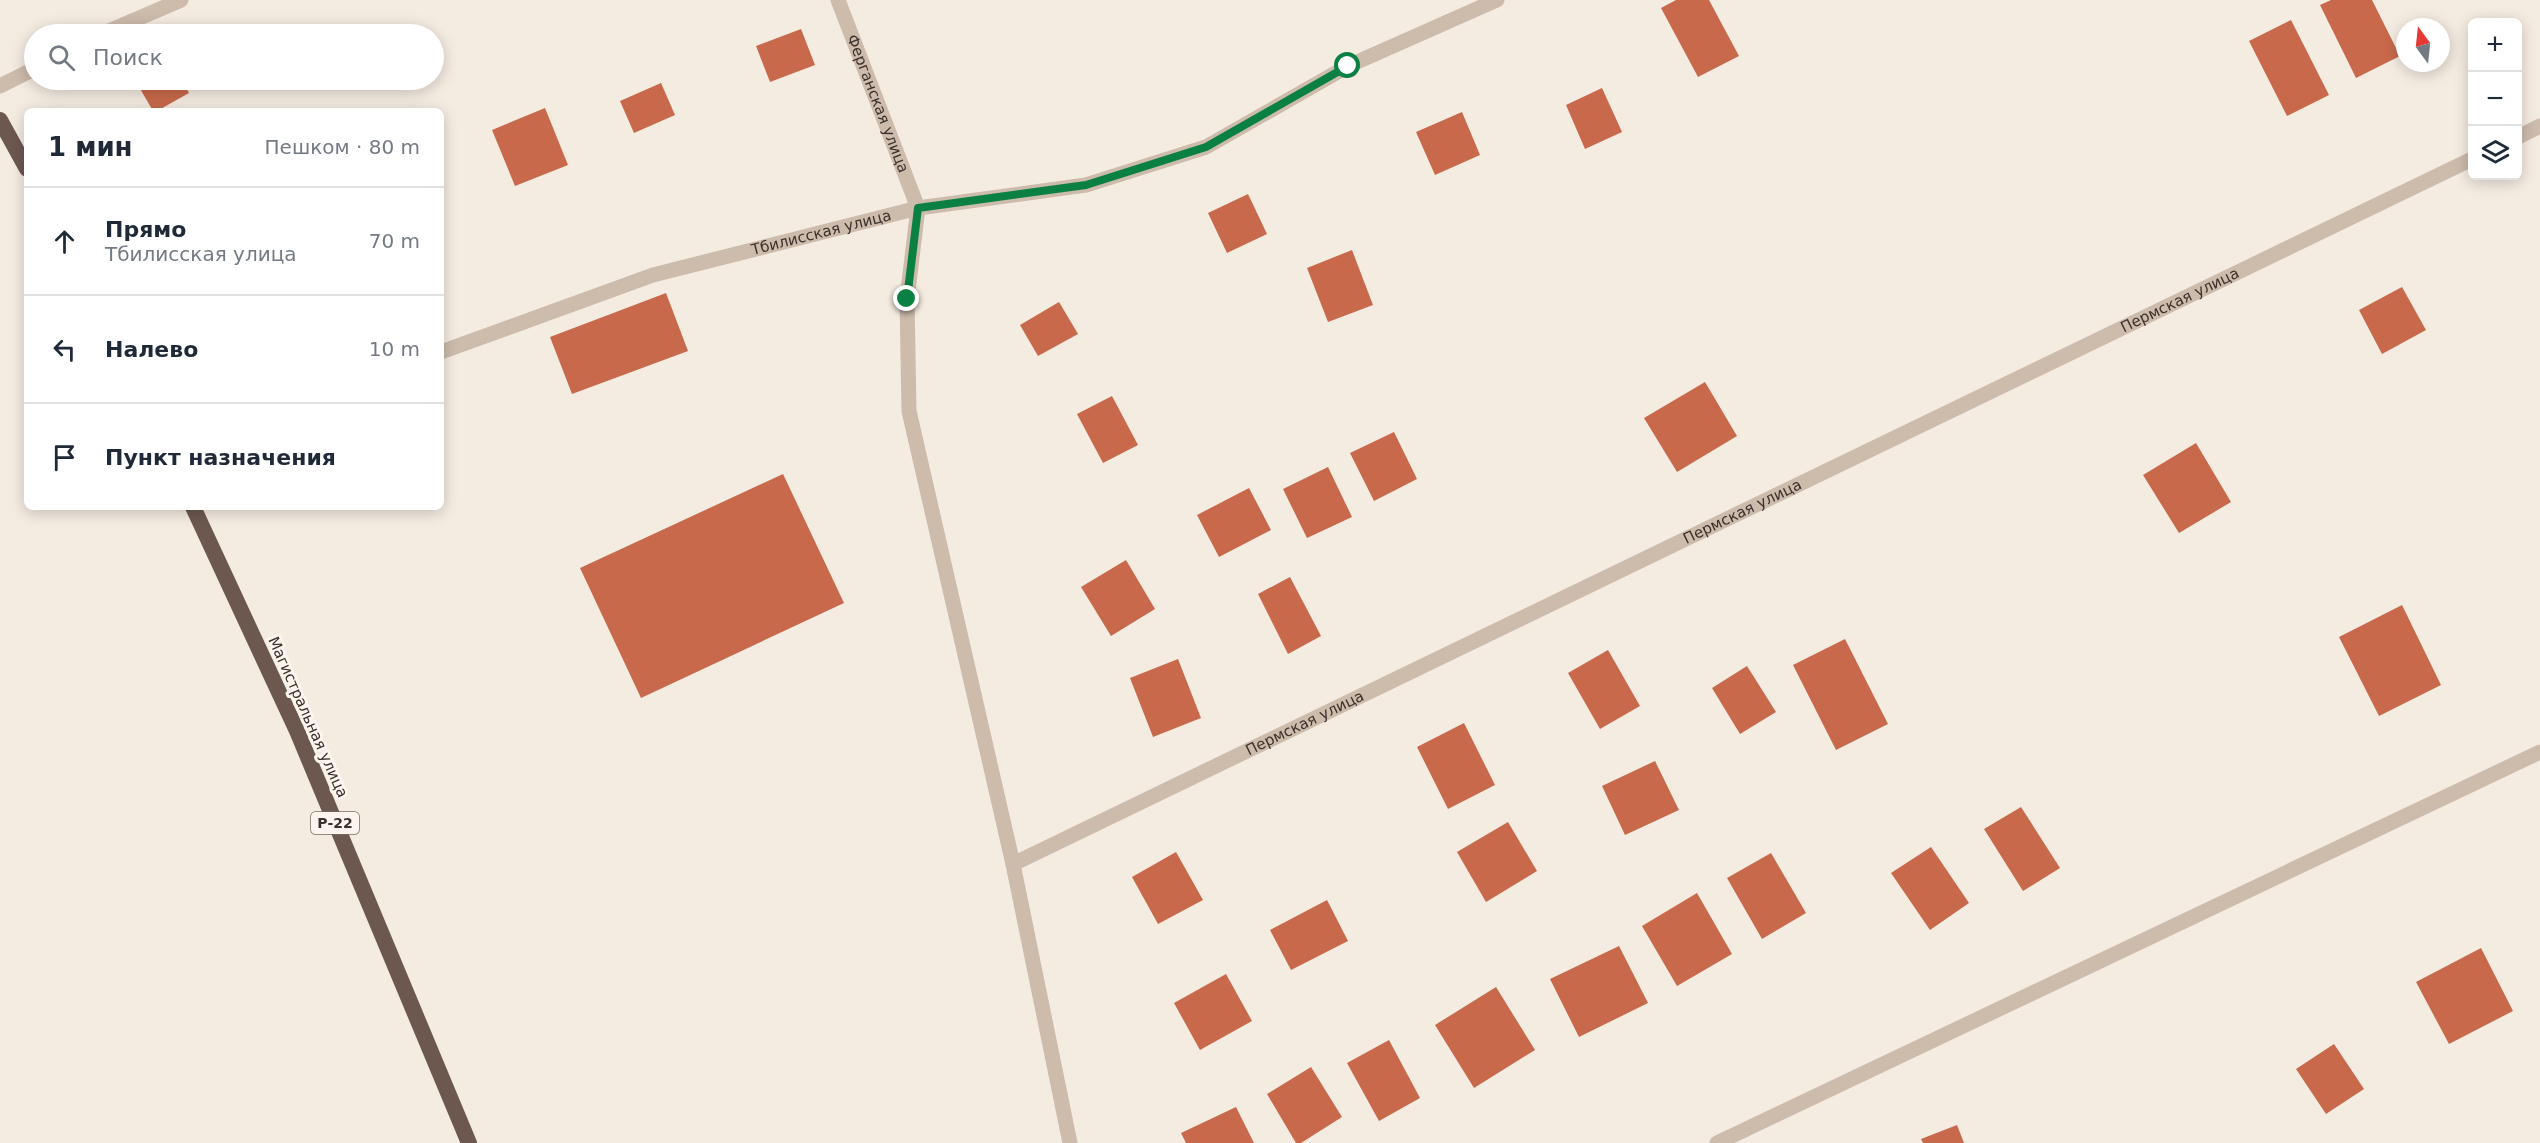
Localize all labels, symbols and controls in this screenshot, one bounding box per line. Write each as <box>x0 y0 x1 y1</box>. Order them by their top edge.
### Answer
north arrow <box>2396 18 2450 72</box>
map controls <box>2468 18 2522 180</box>
button: + <box>2468 18 2522 72</box>
search box <box>24 24 444 90</box>
street label: Ферганская улица <box>843 32 913 175</box>
icon: search <box>45 41 78 74</box>
text: Поиск <box>93 45 163 70</box>
route start <box>1334 52 1360 78</box>
button: − <box>2468 72 2522 126</box>
button: layers <box>2468 126 2522 180</box>
text: 1 мин <box>48 132 133 162</box>
text: Пешком · 80 m <box>265 135 420 159</box>
street label: Тбилисская улица <box>748 206 893 259</box>
text: Прямо <box>105 217 186 242</box>
icon: ahead <box>48 225 81 258</box>
text: 70 m <box>369 229 420 253</box>
text: Тбилисская улица <box>105 242 297 266</box>
street label: Пермская улица <box>2118 264 2242 336</box>
route end <box>893 285 919 311</box>
icon: left <box>48 333 81 366</box>
text: Налево <box>105 337 198 362</box>
text: 10 m <box>369 337 420 361</box>
icon: arrive <box>48 441 81 474</box>
text: Пункт назначения <box>105 445 336 470</box>
street label: Пермская улица <box>1680 475 1804 548</box>
street label: Магистральная улица <box>264 634 352 800</box>
street label: Пермская улица <box>1243 687 1367 759</box>
road number: Р-22 <box>311 812 359 834</box>

